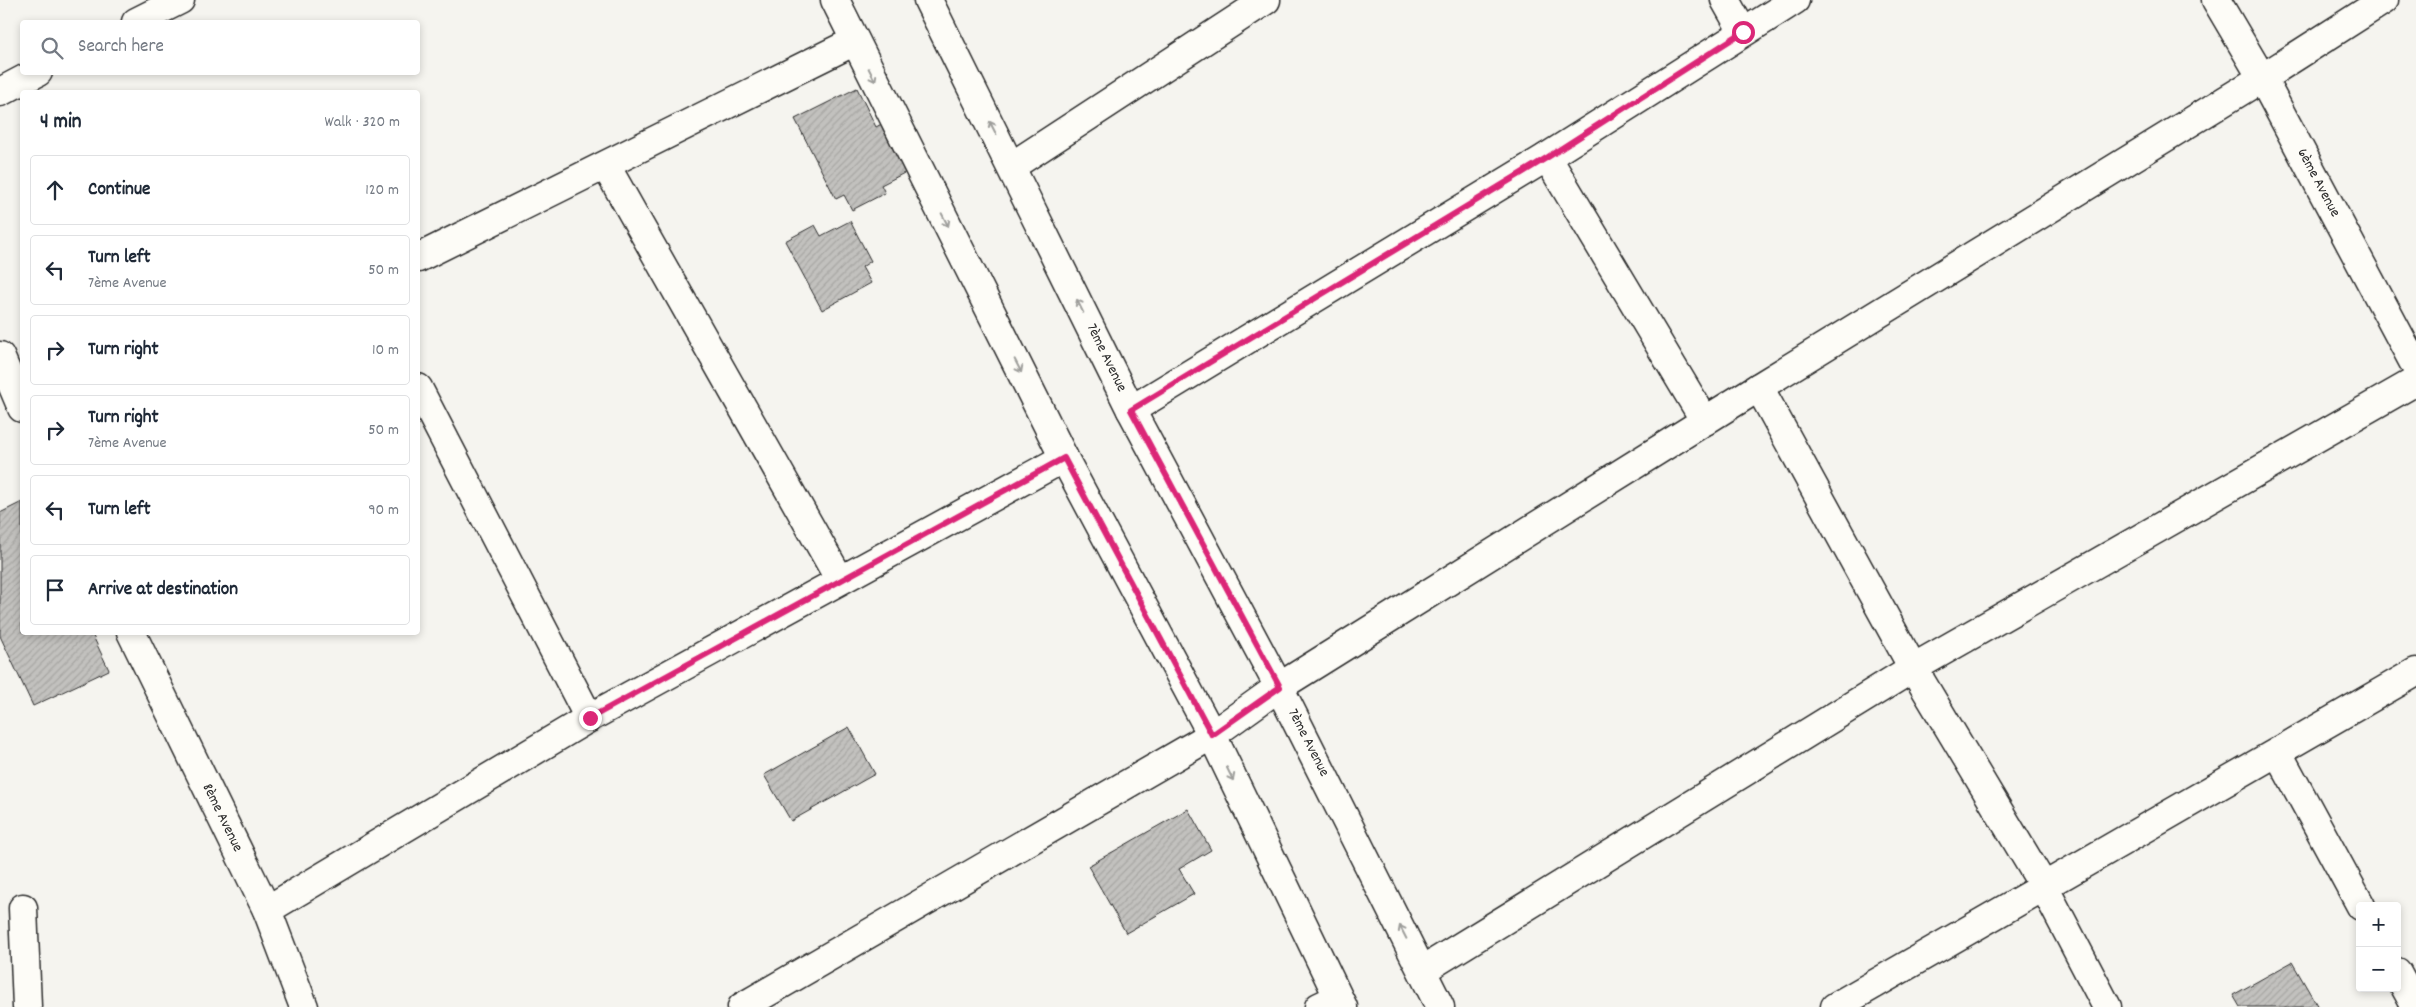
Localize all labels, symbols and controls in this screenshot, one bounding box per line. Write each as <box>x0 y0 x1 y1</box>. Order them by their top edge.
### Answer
search box <box>20 20 420 75</box>
route start <box>1732 21 1755 44</box>
icon: search <box>38 34 66 62</box>
text: Search here <box>78 34 164 61</box>
one-way arrow <box>868 67 877 82</box>
text: 4 min <box>40 108 82 138</box>
text: Walk · 320 m <box>324 111 400 134</box>
one-way arrow <box>987 121 997 136</box>
street label: 6ème Avenue <box>2291 145 2346 222</box>
icon: ahead <box>41 176 69 204</box>
text: Continue <box>88 177 150 204</box>
text: 120 m <box>365 179 399 202</box>
one-way arrow <box>940 213 950 228</box>
text: Turn left <box>88 245 151 272</box>
icon: left <box>41 256 69 284</box>
text: 50 m <box>368 259 399 282</box>
text: 7ème Avenue <box>88 272 167 295</box>
one-way arrow <box>1075 298 1085 313</box>
street label: 7ème Avenue <box>1080 320 1132 396</box>
icon: right <box>41 336 69 364</box>
text: Turn right <box>88 337 159 364</box>
text: 10 m <box>372 339 399 362</box>
one-way arrow <box>1013 358 1023 373</box>
text: Turn right <box>88 405 159 432</box>
icon: right <box>41 416 69 444</box>
text: 50 m <box>368 419 399 442</box>
text: 7ème Avenue <box>88 432 167 455</box>
icon: left <box>41 496 69 524</box>
text: Turn left <box>88 497 151 524</box>
text: 90 m <box>368 499 399 522</box>
icon: arrive <box>41 576 69 604</box>
text: Arrive at destination <box>88 577 238 604</box>
street label: 7ème Avenue <box>1281 705 1335 781</box>
route end <box>579 707 602 730</box>
one-way arrow <box>1226 766 1236 781</box>
street label: 8ème Avenue <box>196 780 248 856</box>
map controls <box>2356 902 2401 992</box>
button: + <box>2356 902 2401 947</box>
one-way arrow <box>1398 925 1407 940</box>
button: − <box>2356 947 2401 992</box>

